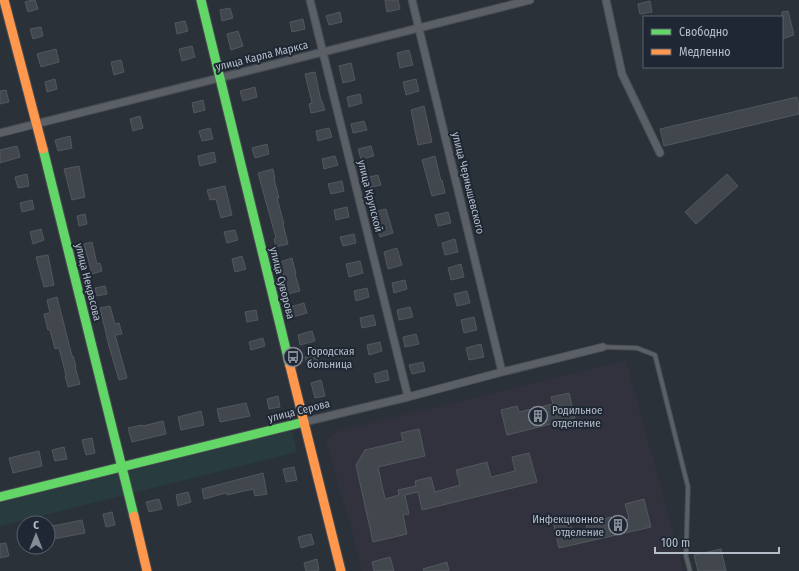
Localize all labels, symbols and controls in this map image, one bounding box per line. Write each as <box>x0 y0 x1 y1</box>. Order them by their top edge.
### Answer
legend <box>643 16 783 68</box>
text: Свободно <box>679 25 728 39</box>
street label: улица Карла Маркса <box>214 38 310 74</box>
text: Медленно <box>679 45 731 59</box>
street label: улица Чернышевского <box>449 131 487 236</box>
street label: улица Крупской <box>355 159 385 234</box>
street label: улица Некрасова <box>72 242 104 322</box>
street label: улица Суворова <box>267 246 297 320</box>
place label: Городская больница <box>307 345 354 371</box>
bus stop icon: Городская больница <box>282 346 304 368</box>
street label: улица Серова <box>267 397 331 425</box>
place label: Родильное отделение <box>552 404 602 430</box>
building icon: Родильное отделение <box>527 405 549 427</box>
place label: Инфекционное отделение <box>532 513 604 539</box>
building icon: Инфекционное отделение <box>607 514 629 536</box>
north arrow <box>16 515 56 555</box>
text: С <box>33 519 39 532</box>
scale bar <box>655 529 779 555</box>
text: 100 m <box>661 536 690 550</box>

